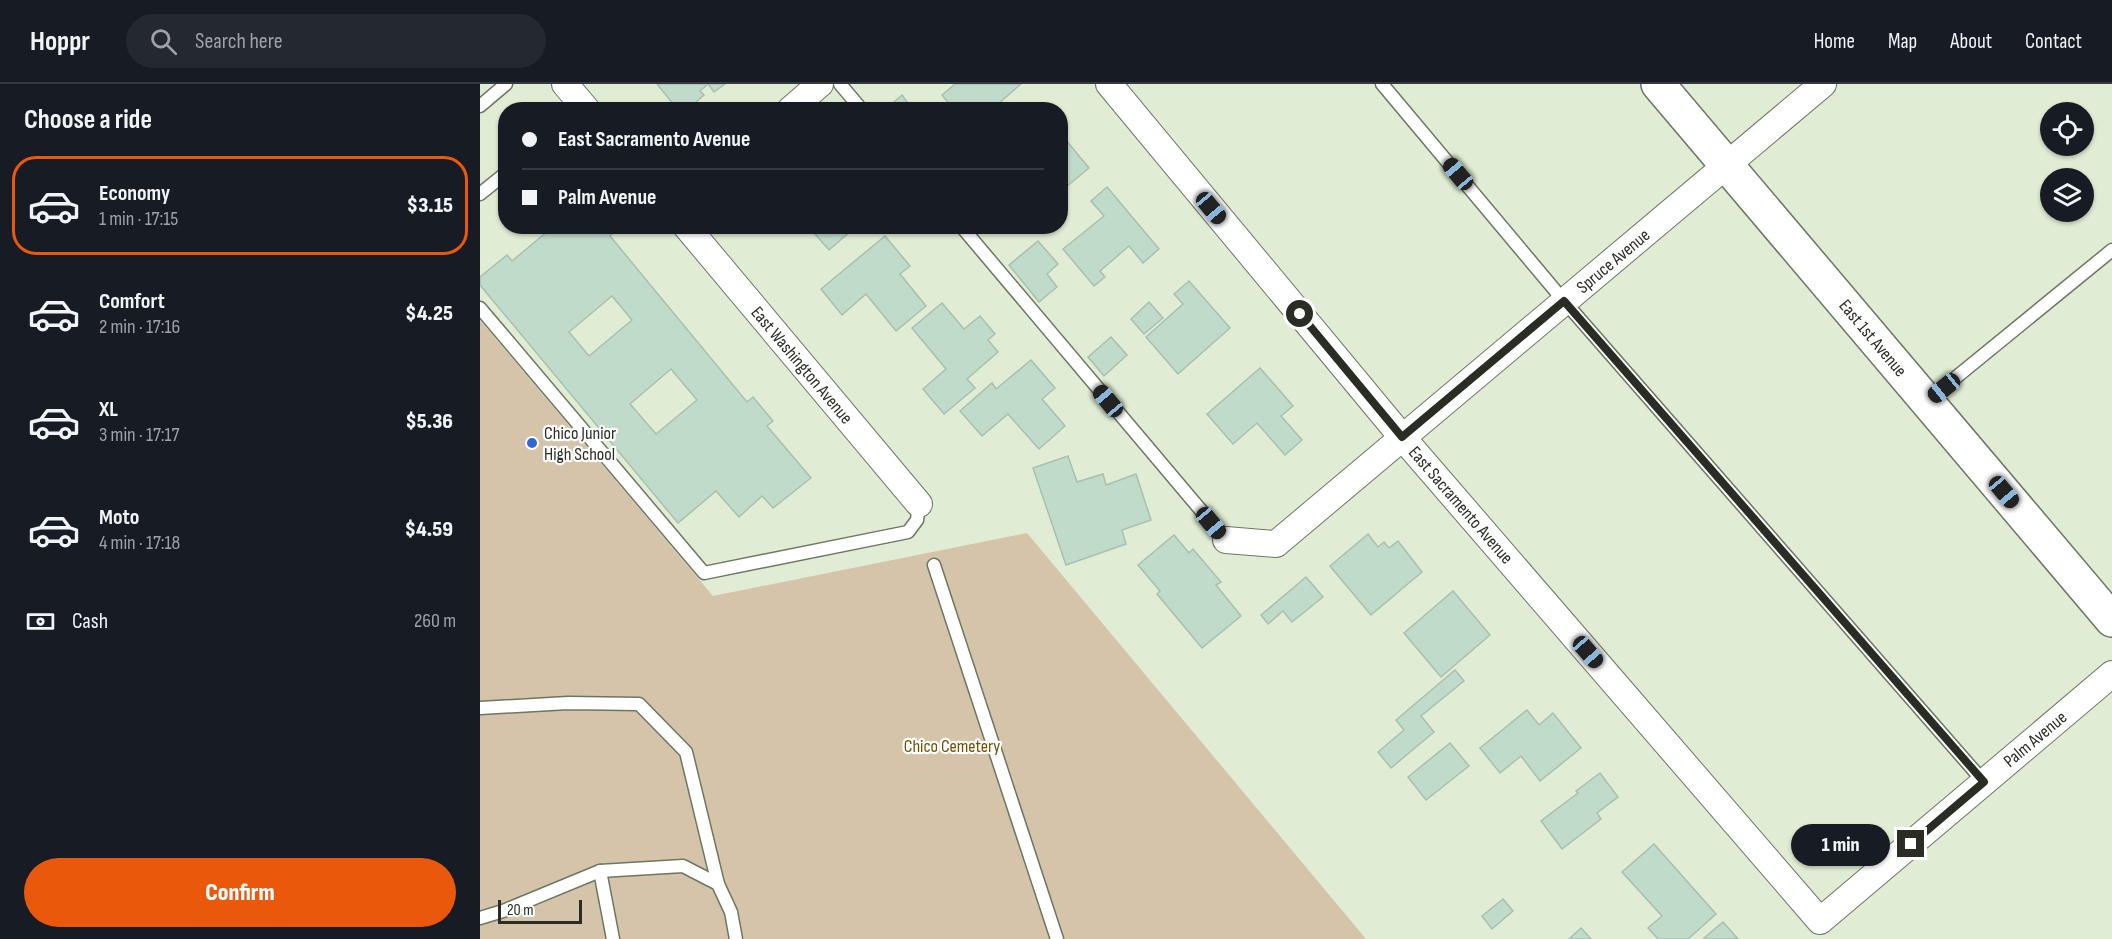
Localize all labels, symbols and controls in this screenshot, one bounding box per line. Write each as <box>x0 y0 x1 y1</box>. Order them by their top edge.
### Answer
search box <box>126 14 546 68</box>
text: Hoppr <box>30 25 90 58</box>
icon: search <box>147 25 180 58</box>
text: Search here <box>195 28 282 55</box>
text: Home <box>1814 29 1855 54</box>
text: Map <box>1888 29 1917 54</box>
text: About <box>1950 29 1992 54</box>
text: Contact <box>2025 29 2082 54</box>
map controls <box>2040 102 2094 222</box>
button: locate <box>2040 102 2094 156</box>
text: Choose a ride <box>24 104 152 136</box>
text: East Sacramento Avenue <box>558 126 750 153</box>
car <box>1440 154 1476 194</box>
button: layers <box>2040 168 2094 222</box>
icon: car <box>27 179 81 233</box>
text: Economy <box>99 180 170 207</box>
text: Palm Avenue <box>558 184 656 211</box>
car <box>1193 188 1229 228</box>
text: $3.15 <box>407 192 453 219</box>
text: 1 min · 17:15 <box>99 207 178 231</box>
street label: Spruce Avenue <box>1572 225 1654 298</box>
icon: car <box>27 287 81 341</box>
text: Comfort <box>99 288 165 315</box>
street label: East 1st Avenue <box>1834 296 1911 381</box>
text: $4.25 <box>405 300 453 327</box>
route start <box>1286 300 1313 327</box>
street label: East Washington Avenue <box>746 302 857 428</box>
text: 2 min · 17:16 <box>99 315 180 339</box>
car <box>1924 370 1964 406</box>
car <box>1090 381 1126 421</box>
icon: car <box>27 395 81 449</box>
text: XL <box>99 396 118 423</box>
text: $5.36 <box>405 408 453 435</box>
text: 3 min · 17:17 <box>99 423 180 447</box>
place label: Chico Junior High School <box>544 423 616 465</box>
marker: Chico Junior High School <box>525 436 539 450</box>
street label: East Sacramento Avenue <box>1404 442 1517 568</box>
car <box>1986 472 2022 512</box>
icon: car <box>27 503 81 557</box>
car <box>1193 503 1229 543</box>
text: Moto <box>99 504 139 531</box>
text: $4.59 <box>405 516 453 543</box>
text: 4 min · 17:18 <box>99 531 180 555</box>
icon: cash <box>24 605 57 638</box>
text: Cash <box>72 608 108 635</box>
text: 260 m <box>414 609 456 633</box>
car <box>1569 633 1607 671</box>
street label: Palm Avenue <box>1999 707 2071 772</box>
park label: Chico Cemetery <box>904 736 1000 757</box>
callout: 1 min <box>1791 823 1890 865</box>
route end <box>1897 830 1924 857</box>
text: 1 min <box>1821 833 1860 857</box>
button: Confirm <box>24 858 456 927</box>
scale bar <box>498 897 582 924</box>
text: 20 m <box>507 901 534 920</box>

